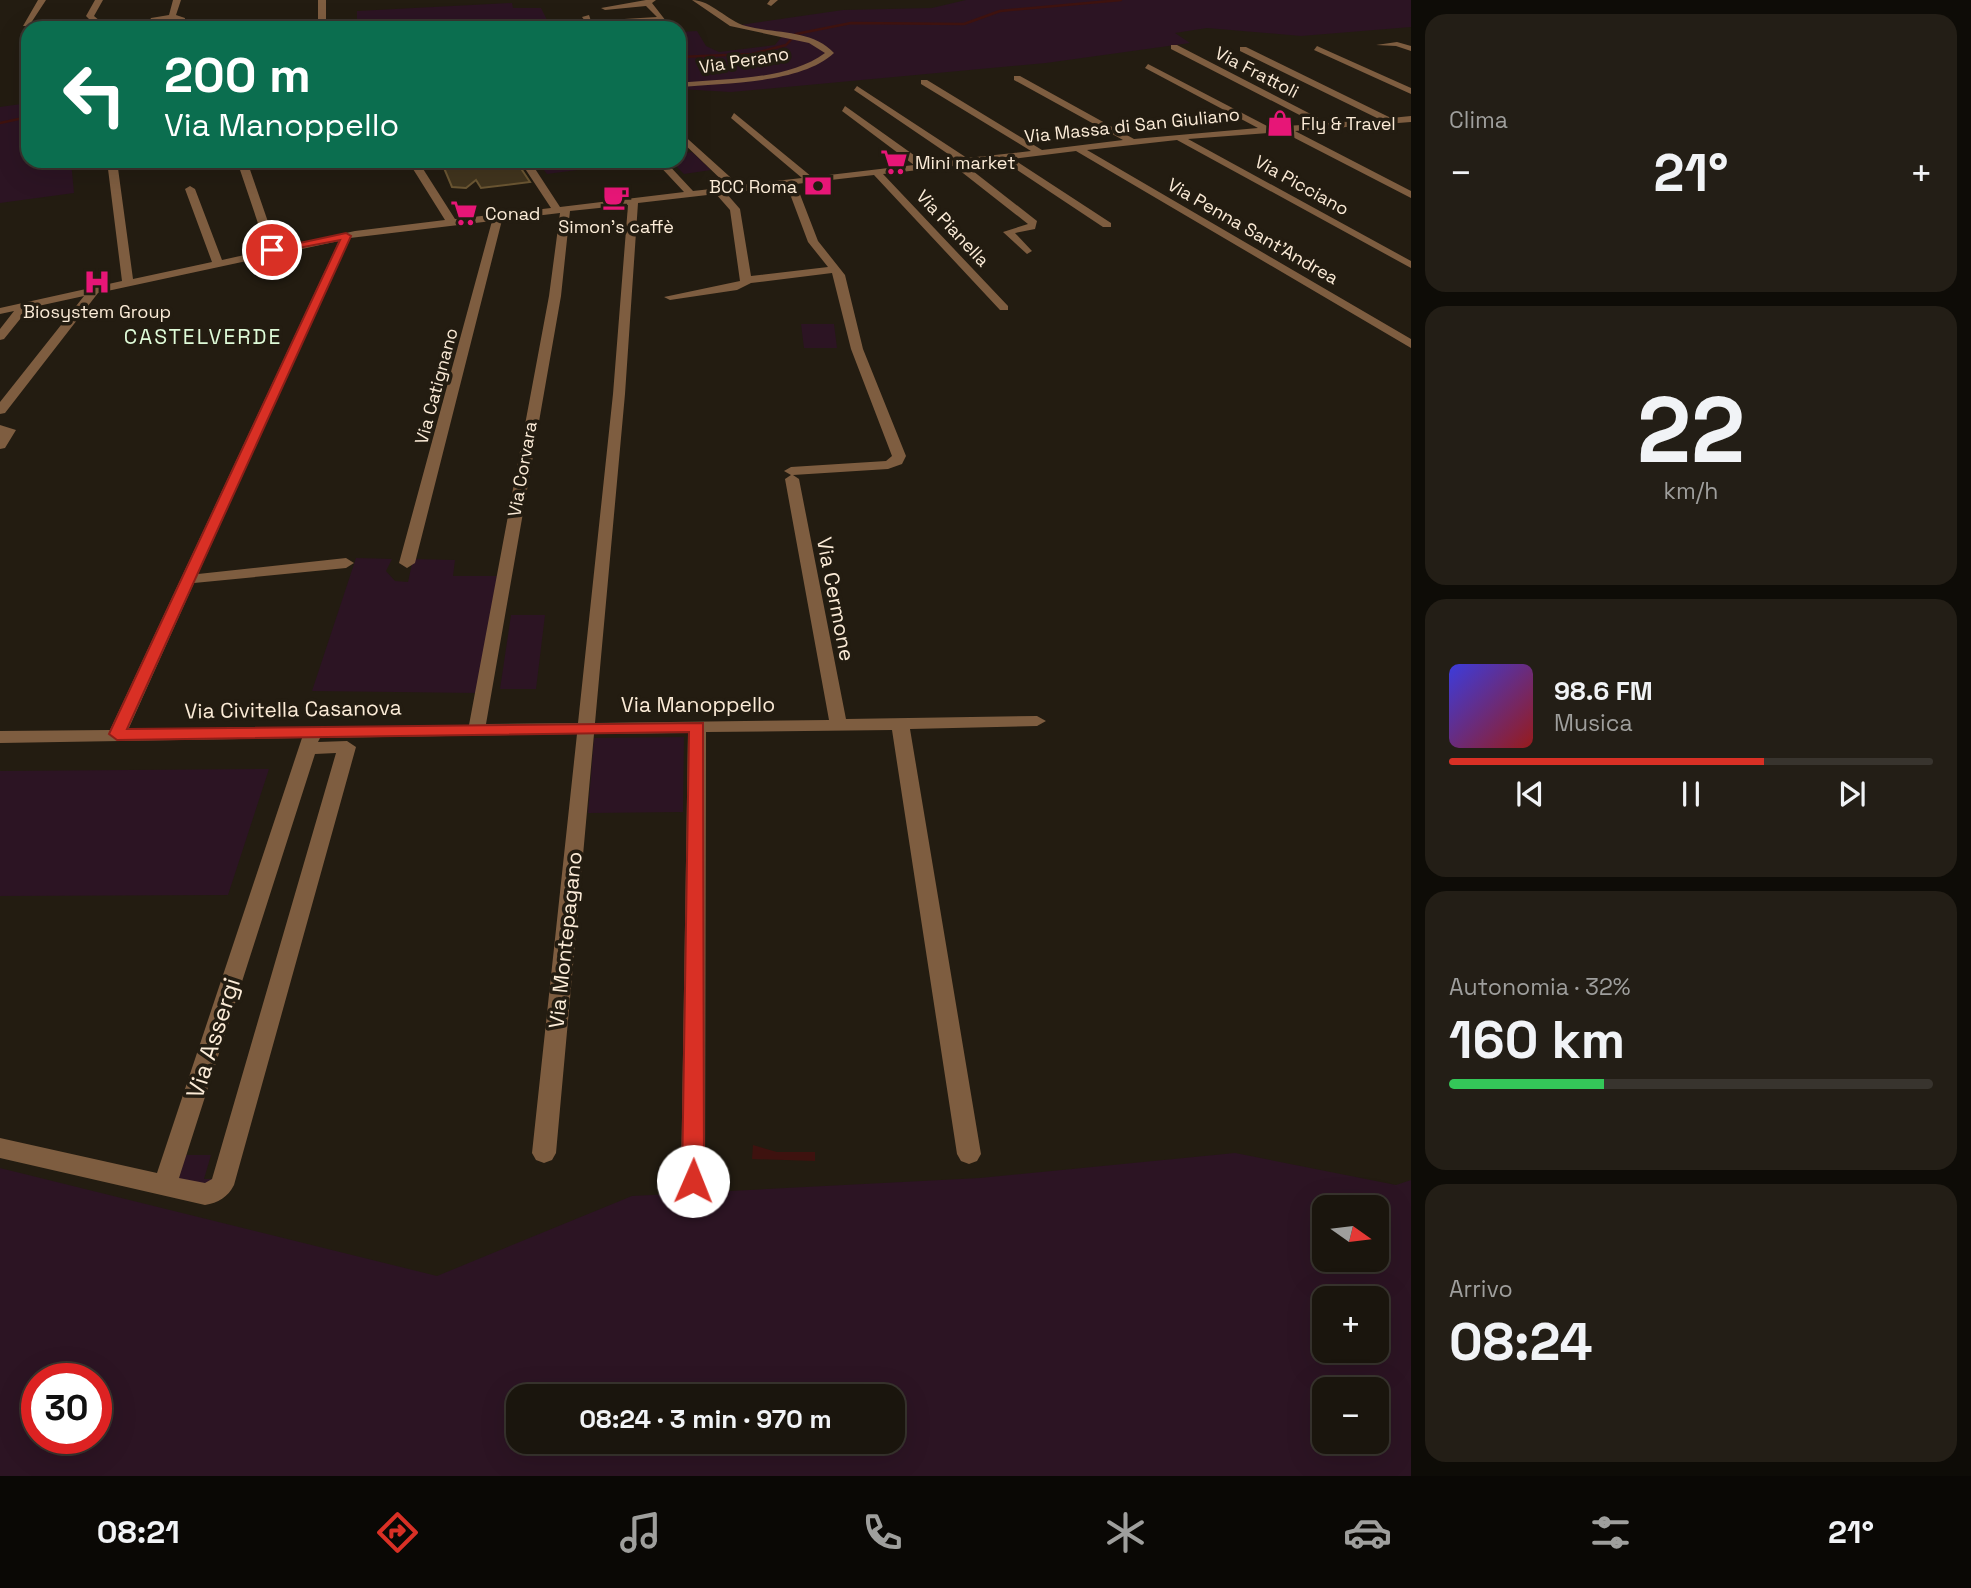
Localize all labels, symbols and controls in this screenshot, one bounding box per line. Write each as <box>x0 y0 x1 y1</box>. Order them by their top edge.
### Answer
street label: Via Frattoli <box>1211 41 1303 103</box>
street label: Via Perano <box>697 42 791 78</box>
text: 200 m <box>164 44 311 106</box>
icon: left <box>49 49 140 140</box>
street label: Via Massa di San Giuliano <box>1023 102 1241 148</box>
text: Via Manoppello <box>164 105 399 145</box>
text: Clima <box>1449 105 1508 135</box>
shop icon: Fly & Travel <box>1265 108 1295 138</box>
place label: Fly & Travel <box>1301 112 1396 135</box>
text: 21° <box>1654 140 1728 206</box>
supermarket icon: Mini market <box>879 147 909 177</box>
text: − <box>1449 149 1473 197</box>
text: + <box>1909 149 1933 197</box>
street label: Via Picciano <box>1251 150 1353 220</box>
place label: Mini market <box>915 151 1015 174</box>
bank icon: BCC Roma <box>803 171 833 201</box>
street label: Via Penna Sant'Andrea <box>1163 173 1343 289</box>
place label: BCC Roma <box>709 175 797 198</box>
cafe icon: Simon's caffè <box>601 182 631 212</box>
street label: Via Pianella <box>912 185 994 271</box>
supermarket icon: Conad <box>449 198 479 228</box>
place label: Conad <box>485 202 540 225</box>
place label: Simon's caffè <box>558 215 674 238</box>
pin <box>242 220 302 280</box>
icon: arrive <box>253 231 291 269</box>
hospital icon: Biosystem Group <box>82 267 112 297</box>
place label: Biosystem Group <box>23 300 171 323</box>
district label: CASTELVERDE <box>124 323 282 350</box>
street label: Via Catignano <box>409 325 463 447</box>
text: 22 <box>1637 372 1745 489</box>
street label: Via Corvara <box>502 419 542 519</box>
text: km/h <box>1664 476 1718 506</box>
street label: Via Cermone <box>811 535 861 663</box>
text: 98.6 FM <box>1554 674 1653 708</box>
street label: Via Manoppello <box>621 691 775 718</box>
street label: Via Civitella Casanova <box>184 694 402 724</box>
text: Musica <box>1554 708 1633 738</box>
icon: previous <box>1511 775 1549 813</box>
icon: pause <box>1672 775 1710 813</box>
icon: next <box>1833 775 1871 813</box>
street label: Via Montepagano <box>542 850 588 1030</box>
text: Autonomia · 32% <box>1449 972 1631 1002</box>
street label: Via Assergi <box>179 974 247 1102</box>
text: 160 km <box>1449 1007 1625 1073</box>
position arrow <box>656 1144 730 1218</box>
north arrow <box>1312 1195 1390 1272</box>
map controls <box>1312 1195 1389 1454</box>
text: Arrivo <box>1449 1274 1513 1304</box>
button: + <box>1312 1286 1389 1363</box>
text: 08:24 <box>1449 1309 1593 1375</box>
speed limit sign: 30 <box>21 1363 112 1454</box>
button: − <box>1312 1377 1389 1454</box>
text: 08:24 · 3 min · 970 m <box>579 1402 832 1436</box>
icon: directions <box>373 1508 422 1557</box>
icon: music <box>616 1508 665 1557</box>
icon: phone <box>858 1508 907 1557</box>
icon: climate <box>1101 1508 1150 1557</box>
icon: car <box>1343 1508 1392 1557</box>
icon: filters <box>1586 1508 1635 1557</box>
text: 08:21 <box>97 1512 180 1552</box>
text: 21° <box>1828 1512 1874 1552</box>

